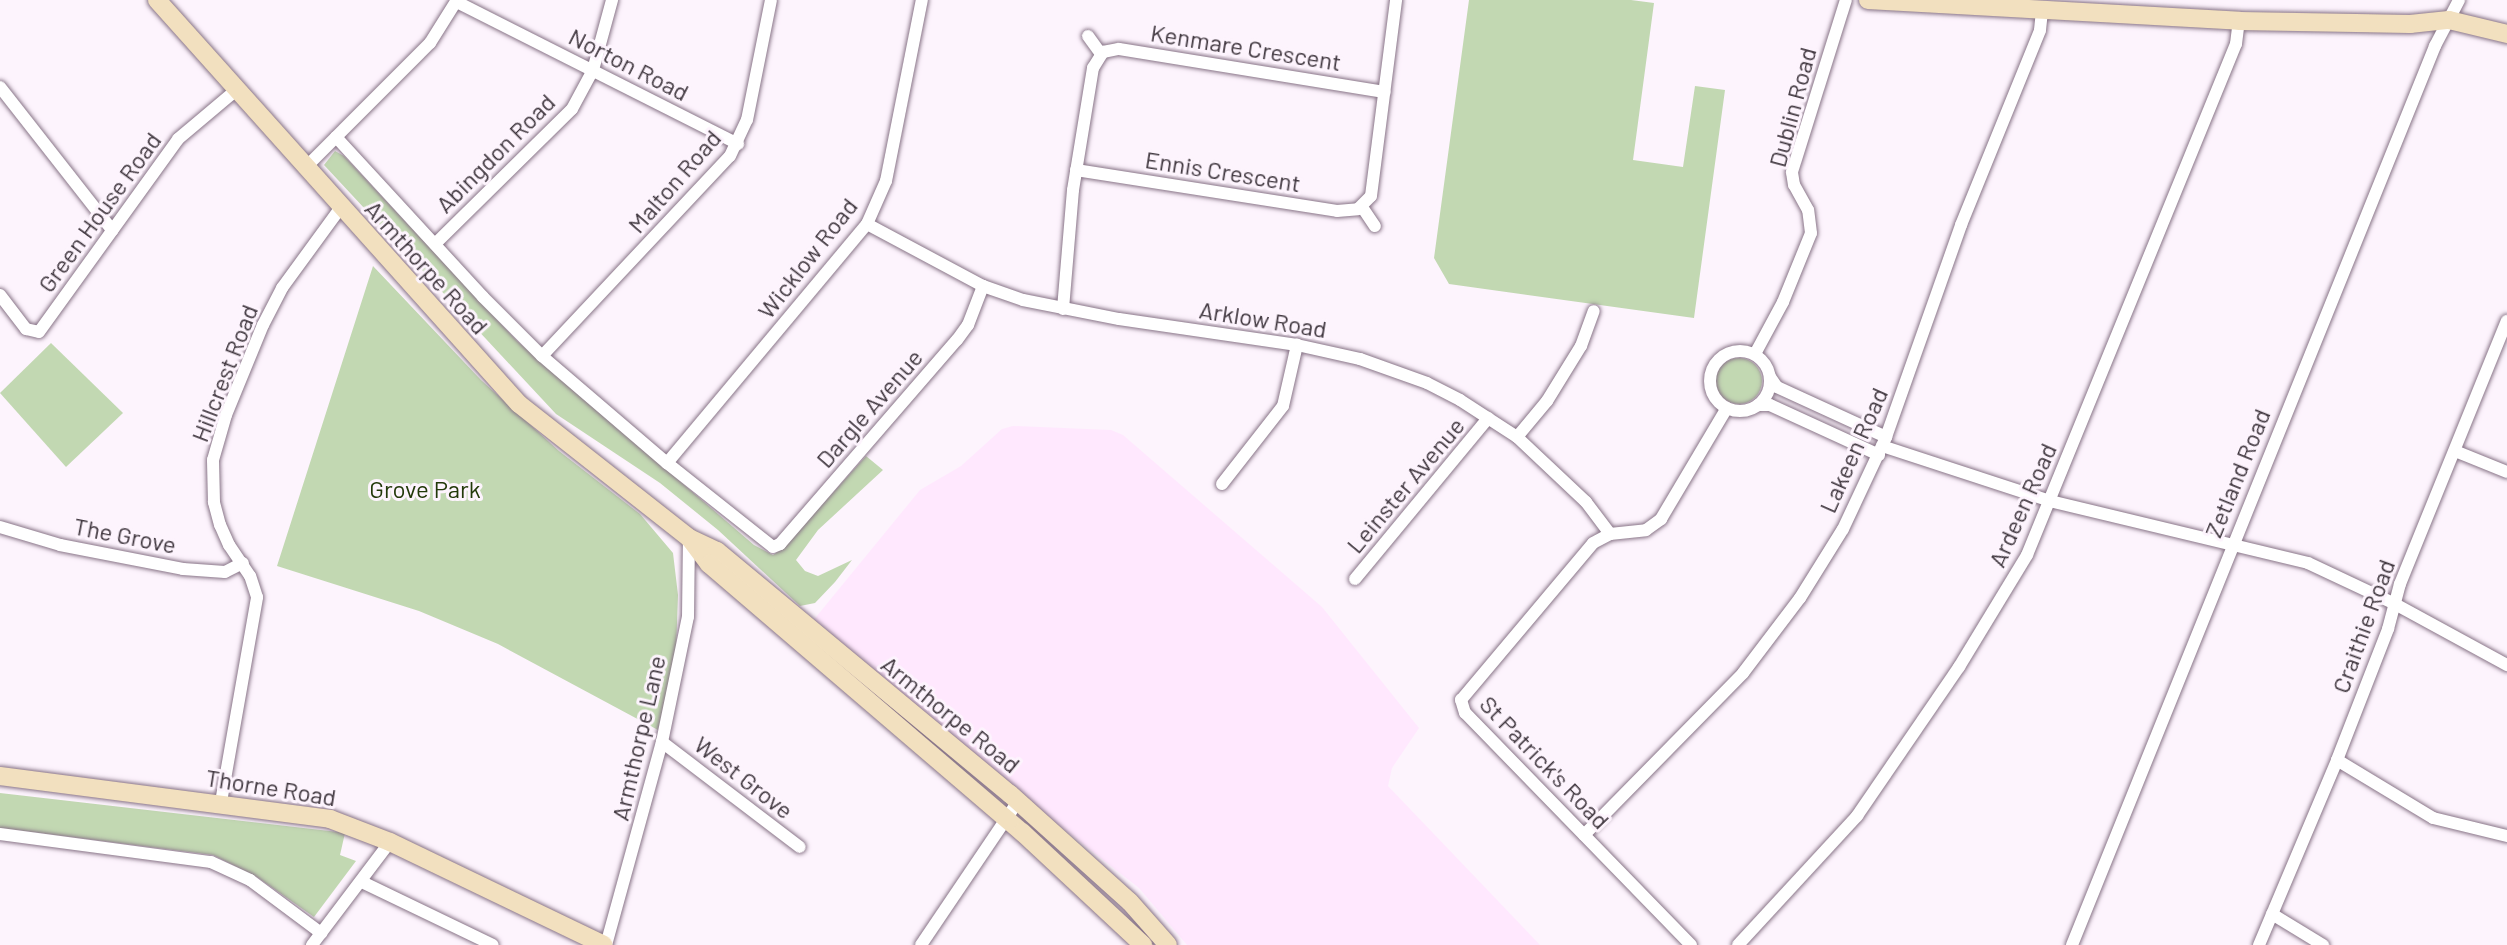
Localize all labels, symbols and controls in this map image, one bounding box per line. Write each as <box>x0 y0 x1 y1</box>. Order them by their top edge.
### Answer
street label: Kenmare Crescent <box>1149 18 1343 76</box>
street label: Norton Road <box>564 22 694 106</box>
street label: Dublin Road <box>1762 44 1822 170</box>
street label: Abingdon Road <box>429 87 561 219</box>
street label: Malton Road <box>621 124 727 238</box>
street label: Green House Road <box>31 126 167 298</box>
street label: Ennis Crescent <box>1143 144 1303 198</box>
street label: Wicklow Road <box>751 192 863 324</box>
street label: Armthorpe Road <box>359 194 495 340</box>
street label: Arklow Road <box>1197 295 1329 343</box>
street label: Hillcrest Road <box>185 300 263 446</box>
street label: Dargle Avenue <box>810 343 928 473</box>
street label: Lakeen Road <box>1813 383 1893 517</box>
street label: Zetland Road <box>2198 405 2276 541</box>
street label: Leinster Avenue <box>1340 411 1470 559</box>
street label: Ardeen Road <box>1982 439 2062 571</box>
park label: Grove Park <box>369 475 481 503</box>
street label: The Grove <box>71 511 179 559</box>
street label: Craithie Road <box>2326 555 2400 697</box>
street label: Armthorpe Road <box>876 649 1026 779</box>
street label: Armthorpe Lane <box>605 653 671 823</box>
street label: St Patrick's Road <box>1474 689 1616 835</box>
street label: West Grove <box>689 730 799 824</box>
street label: Thorne Road <box>204 762 338 812</box>

